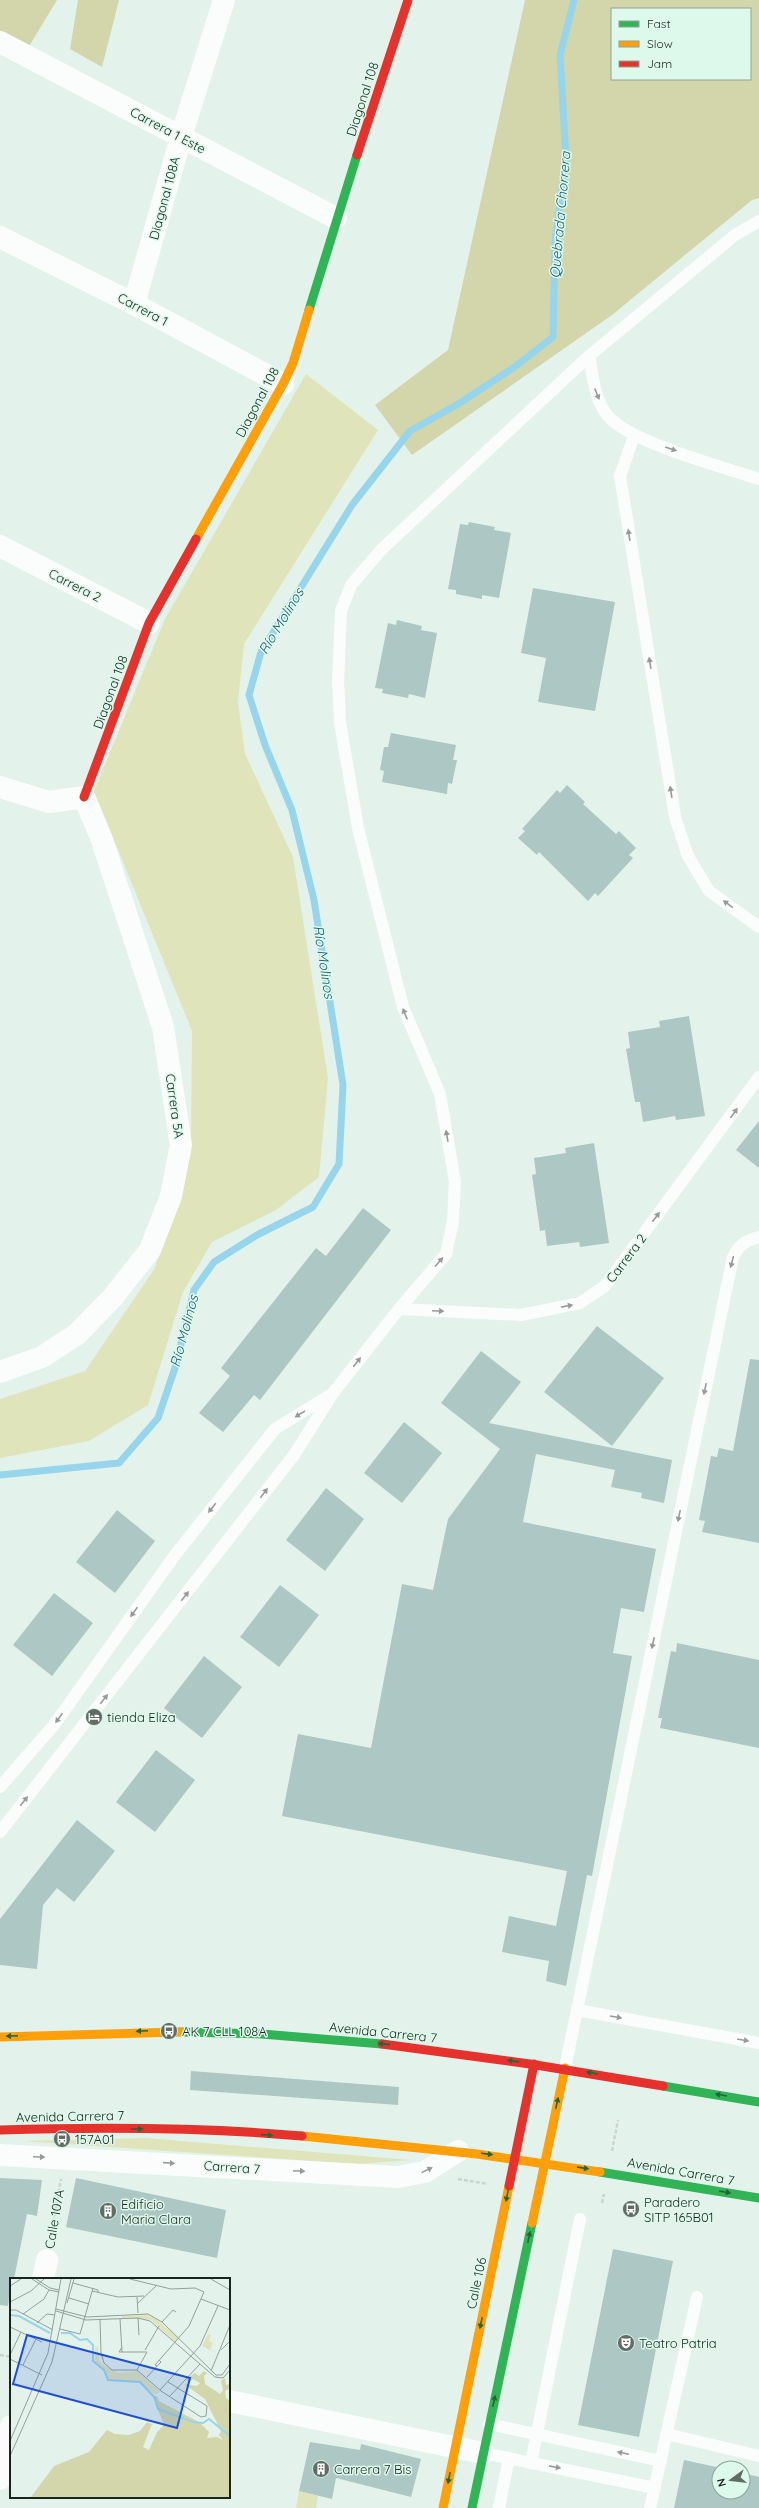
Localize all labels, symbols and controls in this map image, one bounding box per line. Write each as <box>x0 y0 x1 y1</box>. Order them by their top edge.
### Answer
legend <box>611 8 751 80</box>
text: Fast <box>647 16 671 31</box>
text: Slow <box>647 36 673 51</box>
text: Jam <box>647 56 672 71</box>
street label: Diagonal 108 <box>342 60 382 138</box>
street label: Carrera 1 Este <box>127 103 209 157</box>
water label: Quebrada Chorrera <box>545 149 575 279</box>
street label: Diagonal 108A <box>145 154 183 241</box>
street label: Carrera 1 <box>115 289 171 329</box>
street label: Diagonal 108 <box>232 364 282 440</box>
one-way arrow <box>595 388 601 400</box>
one-way arrow <box>665 446 677 452</box>
one-way arrow <box>626 529 632 541</box>
street label: Carrera 2 <box>46 565 104 605</box>
water label: Río Molinos <box>254 583 309 657</box>
street label: Diagonal 108 <box>89 653 131 731</box>
one-way arrow <box>647 657 653 669</box>
one-way arrow <box>668 785 674 798</box>
one-way arrow <box>722 900 733 908</box>
water label: Río Molinos <box>309 924 339 1001</box>
one-way arrow <box>402 1007 408 1019</box>
street label: Carrera 5A <box>163 1073 188 1140</box>
one-way arrow <box>730 1107 738 1118</box>
one-way arrow <box>444 1130 450 1142</box>
one-way arrow <box>652 1212 660 1222</box>
street label: Carrera 2 <box>602 1230 650 1286</box>
one-way arrow <box>729 1256 735 1268</box>
one-way arrow <box>435 1257 444 1267</box>
water label: Río Molinos <box>166 1292 203 1369</box>
one-way arrow <box>561 1303 573 1309</box>
one-way arrow <box>432 1307 444 1314</box>
one-way arrow <box>352 1357 361 1368</box>
one-way arrow <box>702 1383 708 1395</box>
one-way arrow <box>294 1410 305 1417</box>
one-way arrow <box>260 1488 268 1499</box>
one-way arrow <box>208 1503 217 1514</box>
one-way arrow <box>676 1510 682 1522</box>
one-way arrow <box>180 1591 189 1602</box>
one-way arrow <box>130 1607 139 1618</box>
one-way arrow <box>649 1637 655 1650</box>
one-way arrow <box>100 1693 109 1704</box>
hotel icon: tienda Eliza <box>84 1707 104 1727</box>
place label: tienda Eliza <box>107 1709 176 1725</box>
one-way arrow <box>55 1713 63 1723</box>
one-way arrow <box>20 1795 28 1806</box>
one-way arrow <box>609 2014 622 2020</box>
street label: Avenida Carrera 7 <box>328 2018 438 2046</box>
bus stop icon: AK 7 CLL 108A <box>159 2021 179 2041</box>
place label: AK 7 CLL 108A <box>182 2023 267 2039</box>
one-way arrow <box>136 2028 148 2035</box>
one-way arrow <box>6 2033 18 2040</box>
one-way arrow <box>737 2037 750 2043</box>
one-way arrow <box>378 2041 390 2048</box>
one-way arrow <box>507 2058 519 2064</box>
one-way arrow <box>586 2070 599 2076</box>
one-way arrow <box>714 2092 727 2098</box>
one-way arrow <box>555 2097 561 2109</box>
street label: Avenida Carrera 7 <box>16 2107 125 2125</box>
one-way arrow <box>131 2126 144 2132</box>
bus stop icon: 157A01 <box>52 2129 72 2149</box>
place label: 157A01 <box>75 2131 115 2147</box>
one-way arrow <box>261 2131 273 2138</box>
one-way arrow <box>480 2151 493 2157</box>
one-way arrow <box>33 2153 45 2160</box>
street label: Avenida Carrera 7 <box>626 2154 736 2188</box>
street label: Carrera 7 <box>203 2157 261 2177</box>
one-way arrow <box>163 2159 175 2166</box>
one-way arrow <box>577 2165 589 2171</box>
one-way arrow <box>293 2167 305 2174</box>
one-way arrow <box>421 2167 433 2173</box>
street label: Calle 107A <box>41 2187 67 2250</box>
one-way arrow <box>719 2189 731 2195</box>
one-way arrow <box>504 2190 510 2202</box>
place label: Paradero SITP 165B01 <box>644 2194 714 2225</box>
place label: Edificio Maria Clara <box>121 2196 191 2227</box>
bus stop icon: Paradero SITP 165B01 <box>621 2199 641 2219</box>
building icon: Edificio Maria Clara <box>98 2201 118 2221</box>
one-way arrow <box>526 2230 532 2243</box>
street label: Calle 106 <box>463 2256 489 2310</box>
inset map <box>10 2278 230 2498</box>
one-way arrow <box>477 2317 483 2329</box>
theatre icon: Teatro Patria <box>616 2333 636 2353</box>
place label: Teatro Patria <box>639 2335 717 2351</box>
one-way arrow <box>492 2395 498 2407</box>
one-way arrow <box>616 2450 629 2456</box>
building icon: Carrera 7 Bis <box>311 2459 331 2479</box>
north arrow <box>711 2460 751 2500</box>
place label: Carrera 7 Bis <box>334 2461 411 2477</box>
one-way arrow <box>549 2465 561 2471</box>
one-way arrow <box>446 2471 452 2484</box>
text: N <box>714 2477 729 2488</box>

